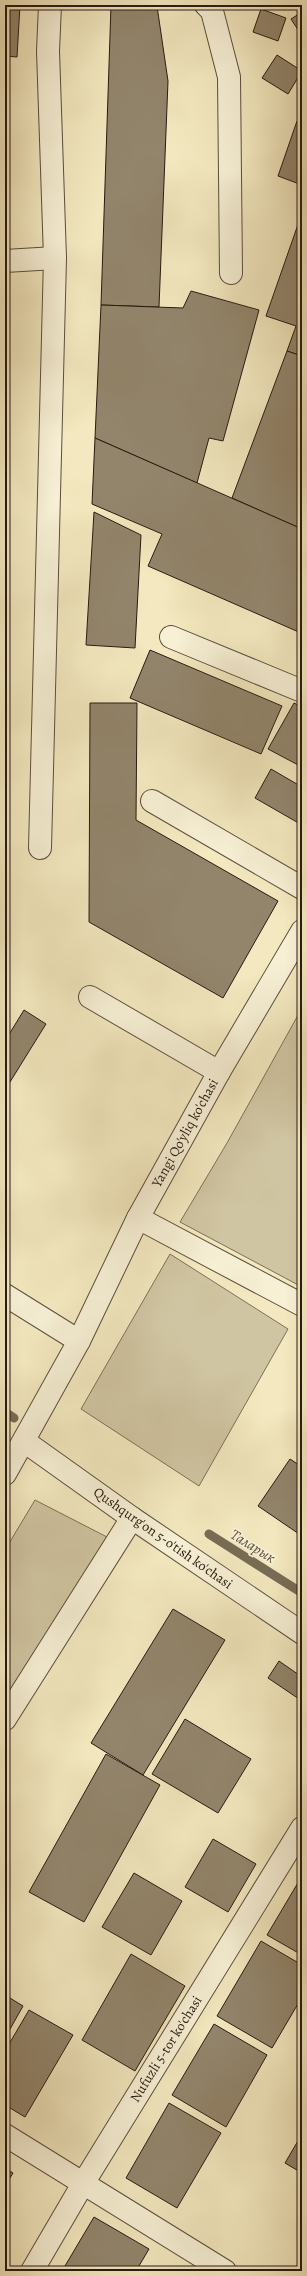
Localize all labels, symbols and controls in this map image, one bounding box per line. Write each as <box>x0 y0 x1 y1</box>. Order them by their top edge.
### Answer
street label: Yangi Qo'yliq ko'chasi <box>147 1075 223 1192</box>
street label: Qushqurg'on 5-o'tish ko'chasi <box>90 1483 236 1593</box>
water label: Таларык <box>227 1524 280 1568</box>
street label: Nufuzli 5-tor ko'chasi <box>126 1992 206 2106</box>

